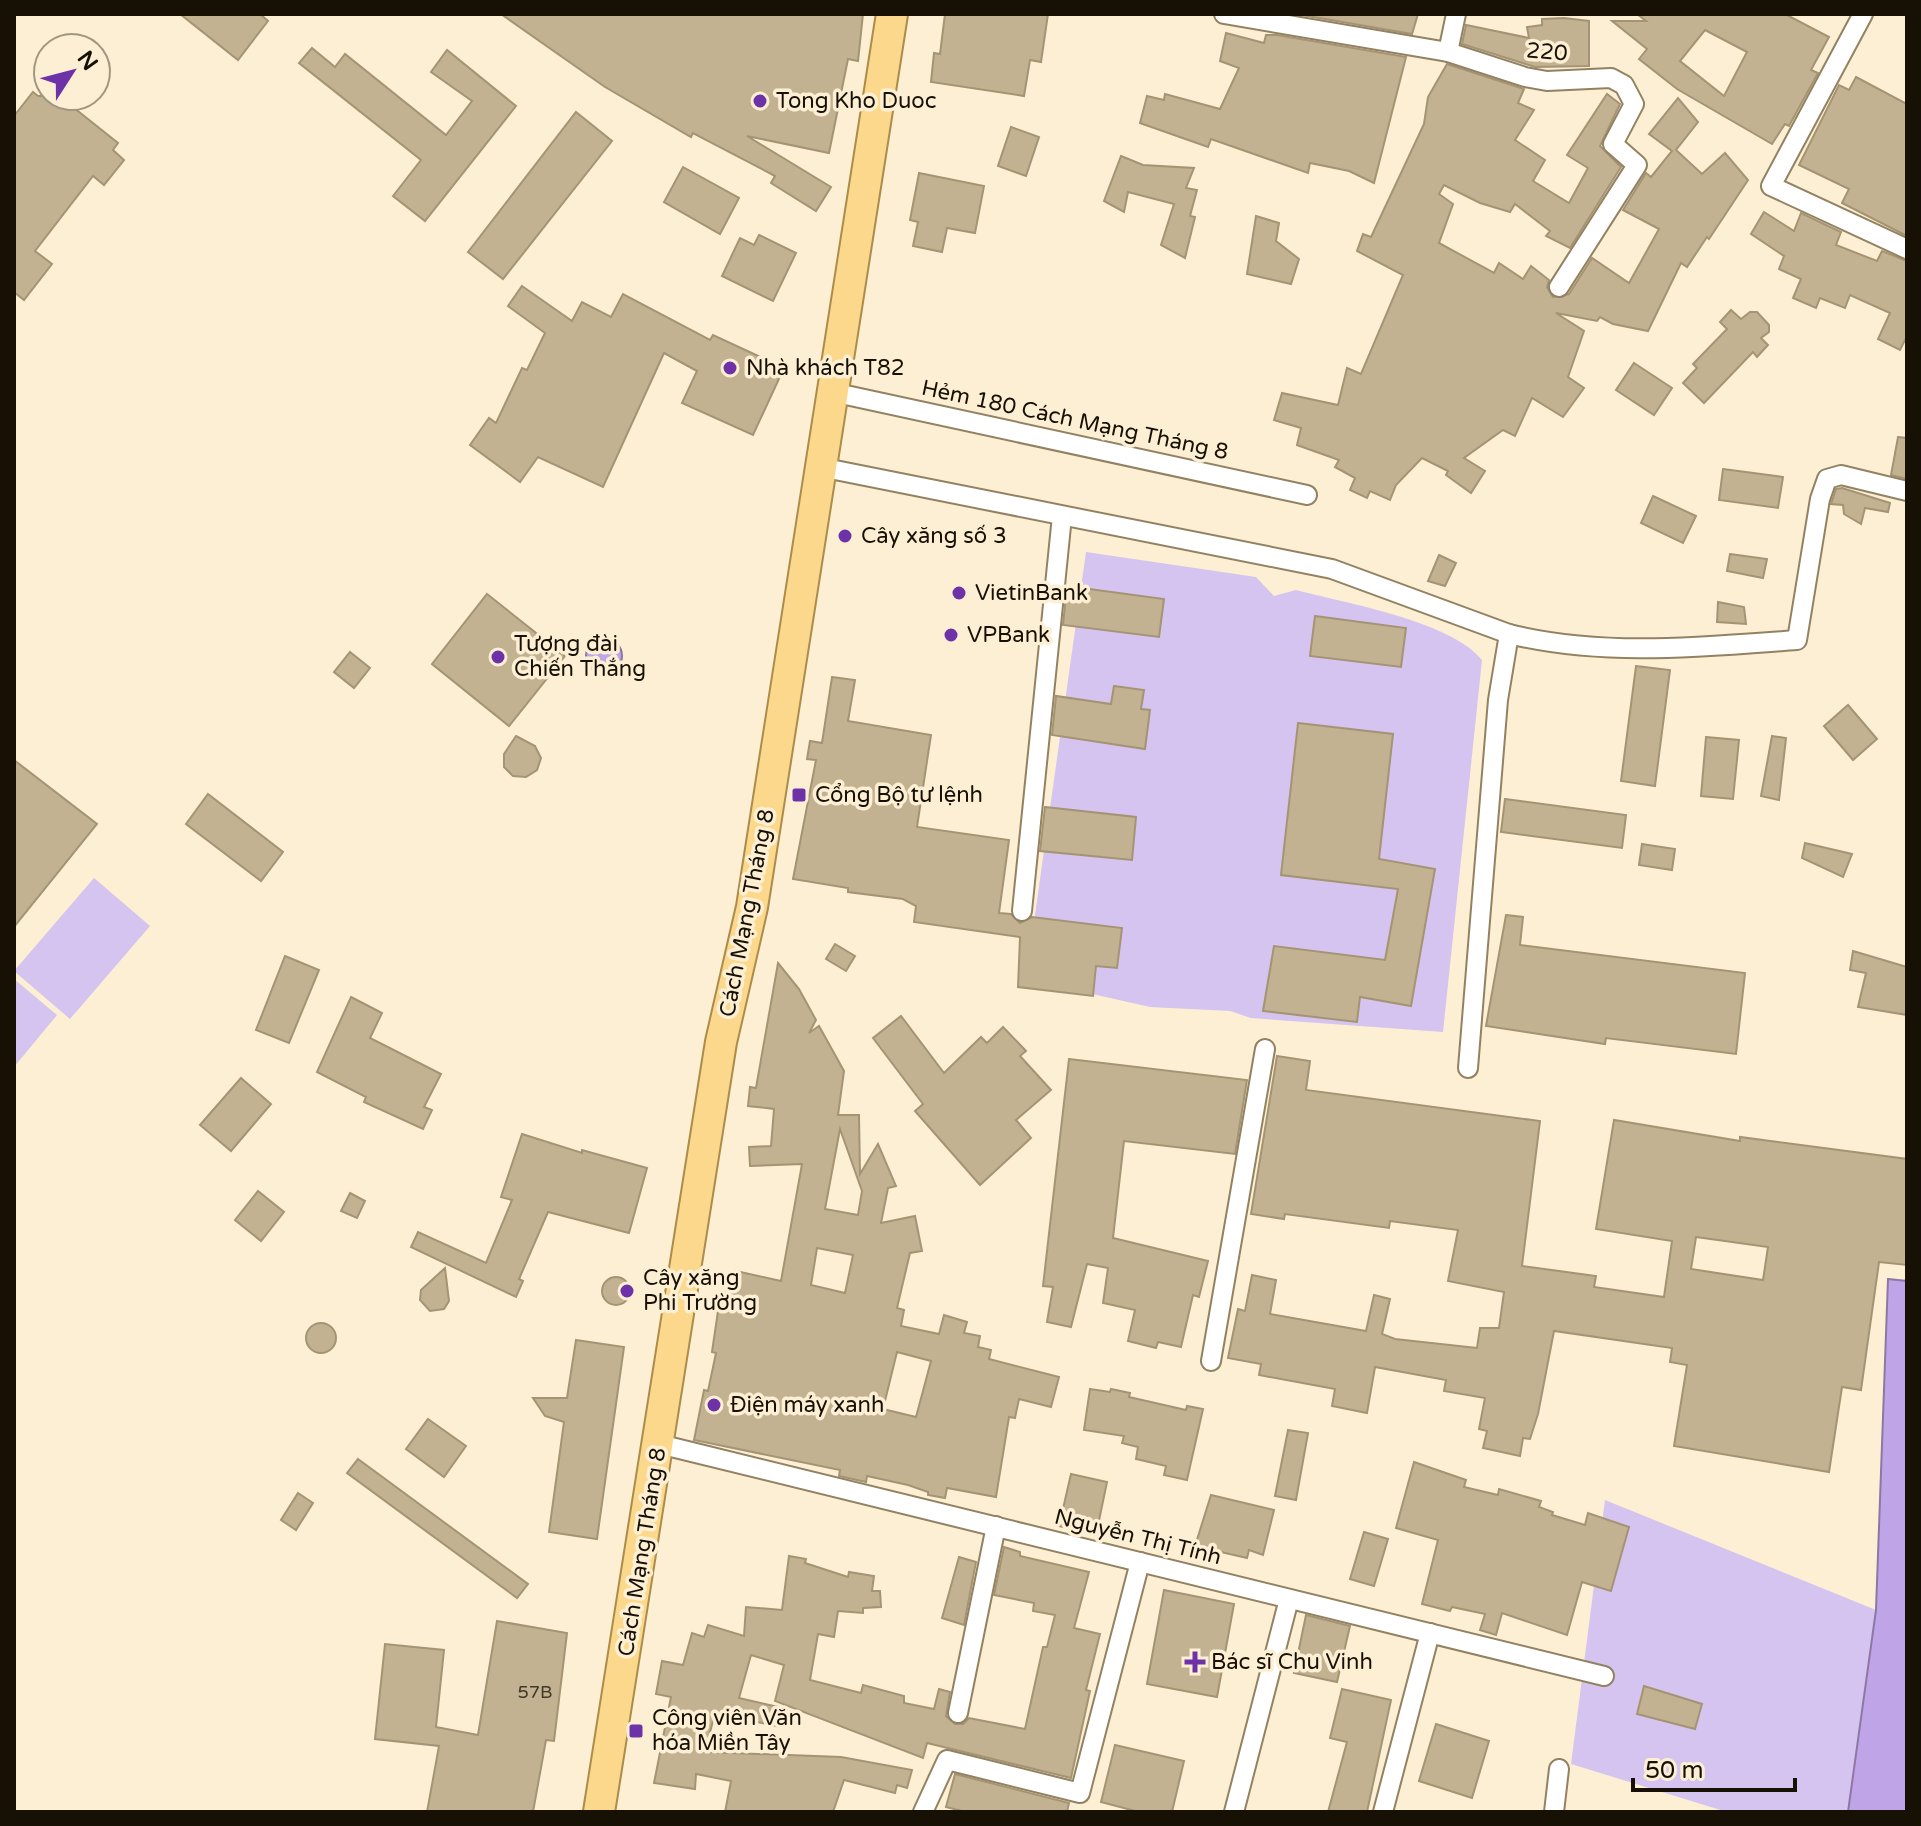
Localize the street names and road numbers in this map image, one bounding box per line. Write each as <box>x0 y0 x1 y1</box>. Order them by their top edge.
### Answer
street label: 220 <box>1525 37 1569 67</box>
street label: Hẻm 180 Cách Mạng Tháng 8 <box>919 375 1231 465</box>
street label: Cách Mạng Tháng 8 <box>714 807 780 1019</box>
street label: Cách Mạng Tháng 8 <box>613 1446 671 1658</box>
street label: Nguyễn Thị Tính <box>1052 1504 1224 1570</box>

